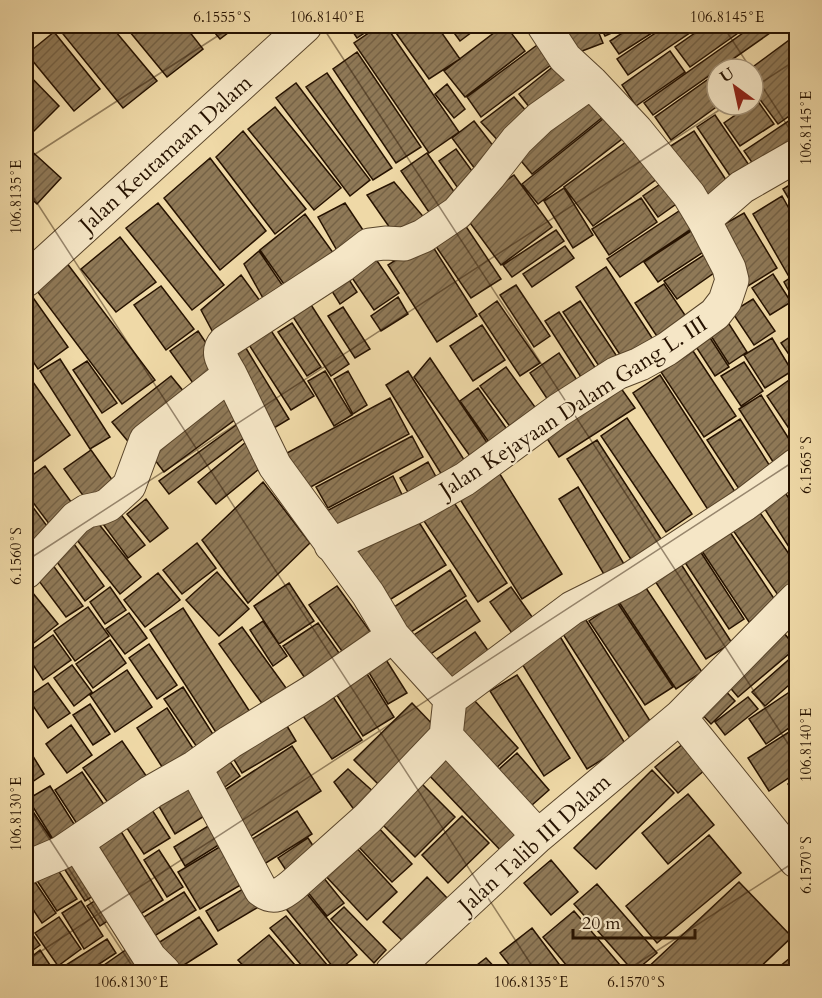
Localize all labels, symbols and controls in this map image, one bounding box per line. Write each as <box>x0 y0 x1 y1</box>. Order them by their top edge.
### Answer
text: 6.1555°S <box>193 7 251 27</box>
text: 106.8140°E <box>290 7 364 27</box>
text: 106.8145°E <box>690 7 764 27</box>
north arrow <box>705 57 765 117</box>
text: U <box>716 62 739 88</box>
street label: Jalan Keutamaan Dalam <box>71 68 259 241</box>
text: 106.8145°E <box>796 91 816 165</box>
text: 106.8135°E <box>6 160 26 234</box>
street label: Jalan Kejayaan Dalam Gang L. III <box>431 309 713 506</box>
text: 6.1565°S <box>796 436 816 494</box>
text: 6.1560°S <box>6 527 26 585</box>
text: 106.8140°E <box>796 708 816 782</box>
street label: Jalan Talib III Dalam <box>450 767 618 922</box>
text: 106.8130°E <box>6 777 26 851</box>
text: 6.1570°S <box>796 836 816 894</box>
scale bar <box>573 902 694 940</box>
text: 20 m <box>582 911 621 936</box>
text: 106.8130°E <box>94 972 168 992</box>
text: 106.8135°E <box>494 972 568 992</box>
text: 6.1570°S <box>607 972 665 992</box>

